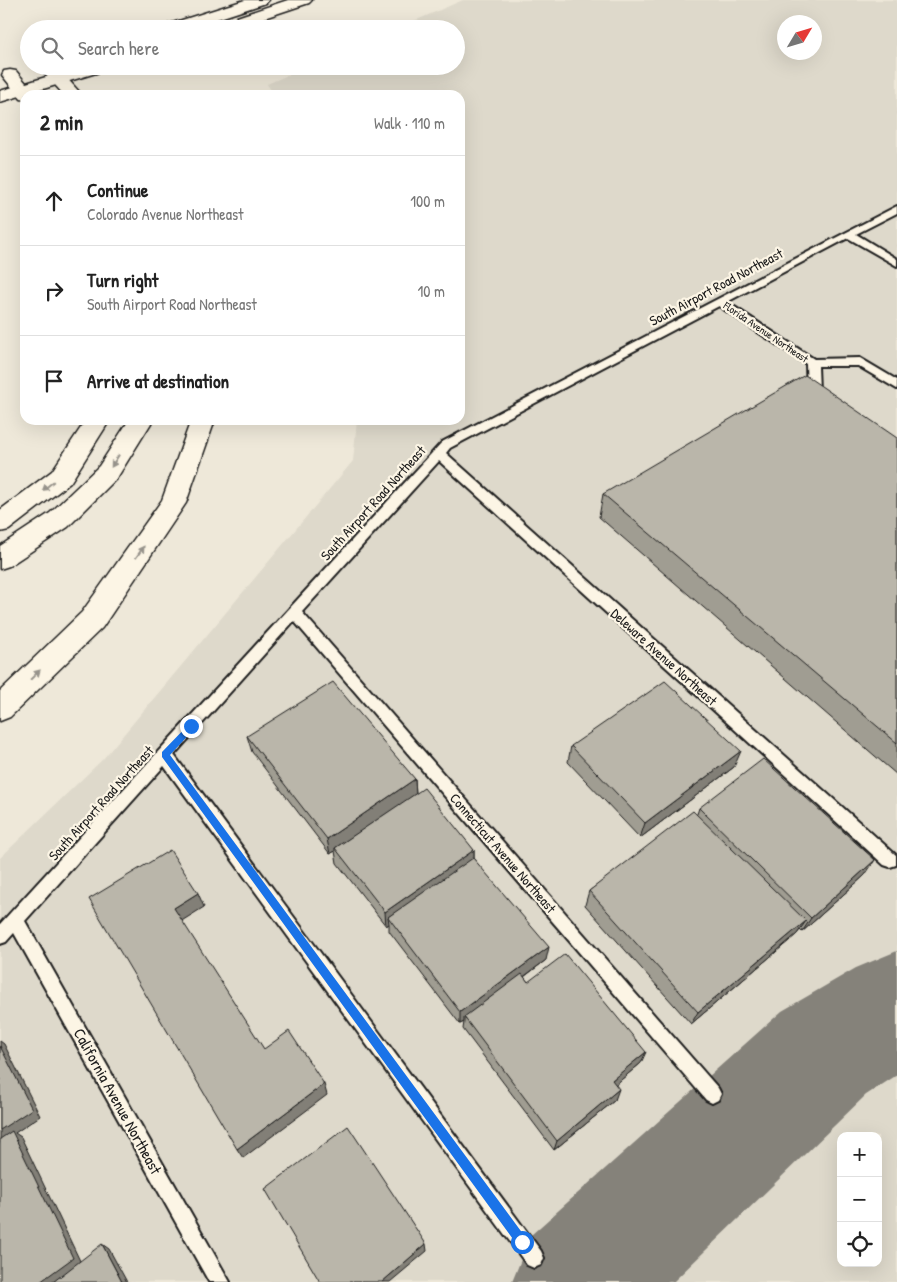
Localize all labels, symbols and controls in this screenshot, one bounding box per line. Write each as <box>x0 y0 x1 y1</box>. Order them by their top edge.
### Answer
north arrow <box>777 15 822 60</box>
search box <box>20 20 465 75</box>
icon: search <box>38 34 66 62</box>
text: Search here <box>78 35 159 61</box>
text: 2 min <box>40 108 83 137</box>
text: Walk · 110 m <box>374 112 445 134</box>
text: Continue <box>87 177 148 203</box>
icon: ahead <box>40 187 68 215</box>
text: 100 m <box>410 190 445 212</box>
text: Colorado Avenue Northeast <box>87 203 244 225</box>
street label: South Airport Road Northeast <box>646 243 786 331</box>
text: Turn right <box>87 267 158 293</box>
icon: right <box>40 277 68 305</box>
text: 10 m <box>417 280 445 302</box>
text: South Airport Road Northeast <box>87 293 257 315</box>
street label: Florida Avenue Northeast <box>720 298 811 366</box>
icon: arrive <box>40 367 68 395</box>
text: Arrive at destination <box>87 368 229 394</box>
street label: South Airport Road Northeast <box>316 441 430 565</box>
one-way arrow <box>110 455 119 468</box>
one-way arrow <box>42 481 55 492</box>
one-way arrow <box>135 545 145 559</box>
street label: Deleware Avenue Northeast <box>607 604 722 710</box>
one-way arrow <box>29 669 41 681</box>
route end <box>180 715 203 738</box>
street label: South Airport Road Northeast <box>44 741 158 865</box>
street label: Connecticut Avenue Northeast <box>446 789 561 917</box>
street label: California Avenue Northeast <box>69 1024 168 1178</box>
map controls <box>837 1132 882 1267</box>
button: + <box>837 1132 882 1177</box>
button: − <box>837 1177 882 1222</box>
button: locate <box>837 1222 882 1267</box>
route start <box>511 1231 534 1254</box>

